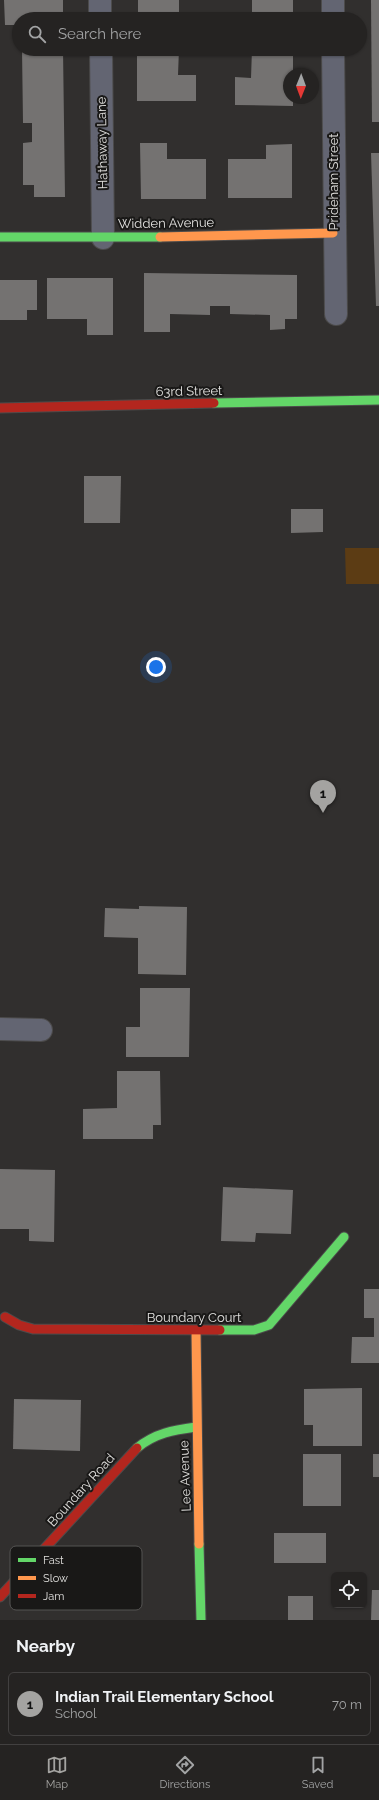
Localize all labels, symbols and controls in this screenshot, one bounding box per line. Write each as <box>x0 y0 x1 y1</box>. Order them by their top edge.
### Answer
search box <box>12 12 367 56</box>
icon: search <box>26 23 48 45</box>
text: Search here <box>58 25 141 43</box>
north arrow <box>283 68 319 104</box>
street label: Hathaway Lane <box>94 96 110 189</box>
street label: Prideham Street <box>326 133 341 231</box>
street label: Widden Avenue <box>118 215 215 231</box>
street label: 63rd Street <box>156 383 223 399</box>
your location <box>146 657 166 677</box>
pin: 1 <box>310 780 336 813</box>
street label: Boundary Court <box>147 1310 242 1325</box>
street label: Lee Avenue <box>176 1440 194 1512</box>
street label: Boundary Road <box>44 1451 118 1529</box>
legend <box>10 1546 142 1610</box>
text: Fast <box>43 1554 64 1567</box>
text: Slow <box>43 1572 68 1585</box>
map controls <box>331 1572 367 1608</box>
button: locate <box>331 1572 367 1608</box>
text: Jam <box>43 1590 64 1603</box>
text: Nearby <box>16 1636 75 1656</box>
text: Indian Trail Elementary School <box>55 1688 273 1706</box>
text: 1 <box>27 1697 33 1712</box>
text: 70 m <box>332 1697 362 1712</box>
text: School <box>55 1706 97 1721</box>
tab: Map <box>46 1754 68 1791</box>
tab: Directions <box>160 1754 210 1791</box>
tab: Saved <box>302 1754 333 1791</box>

